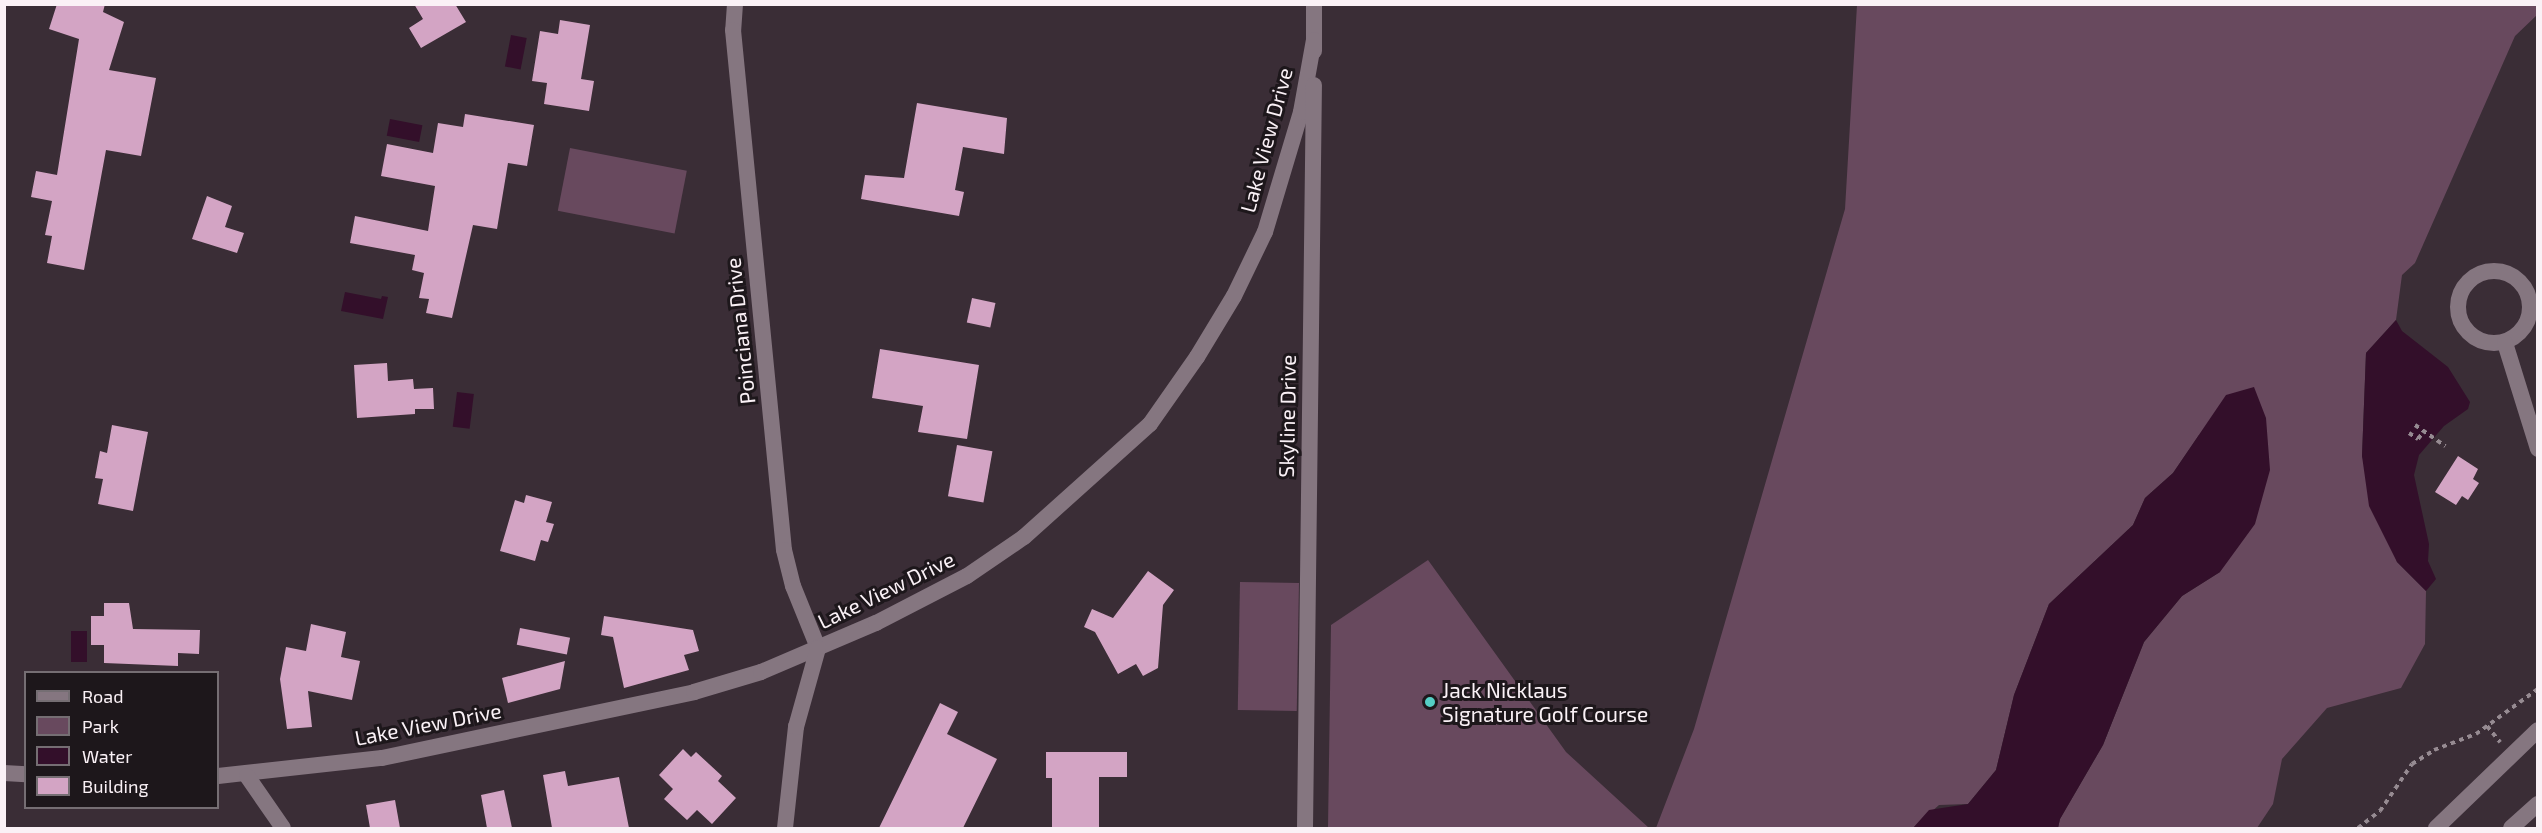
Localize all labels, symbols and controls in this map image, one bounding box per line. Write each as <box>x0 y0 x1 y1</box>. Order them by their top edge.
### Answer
street label: Lake View Drive <box>1234 64 1298 216</box>
street label: Poinciana Drive <box>720 257 760 405</box>
street label: Skyline Drive <box>1273 354 1301 478</box>
street label: Lake View Drive <box>813 546 959 634</box>
legend <box>24 671 219 809</box>
place label: Jack Nicklaus Signature Golf Course <box>1442 677 1649 727</box>
text: Road <box>82 685 123 707</box>
marker: Jack Nicklaus Signature Golf Course <box>1423 695 1437 709</box>
street label: Lake View Drive <box>352 697 504 751</box>
text: Park <box>82 715 119 737</box>
text: Water <box>82 745 132 767</box>
text: Building <box>82 775 149 797</box>

